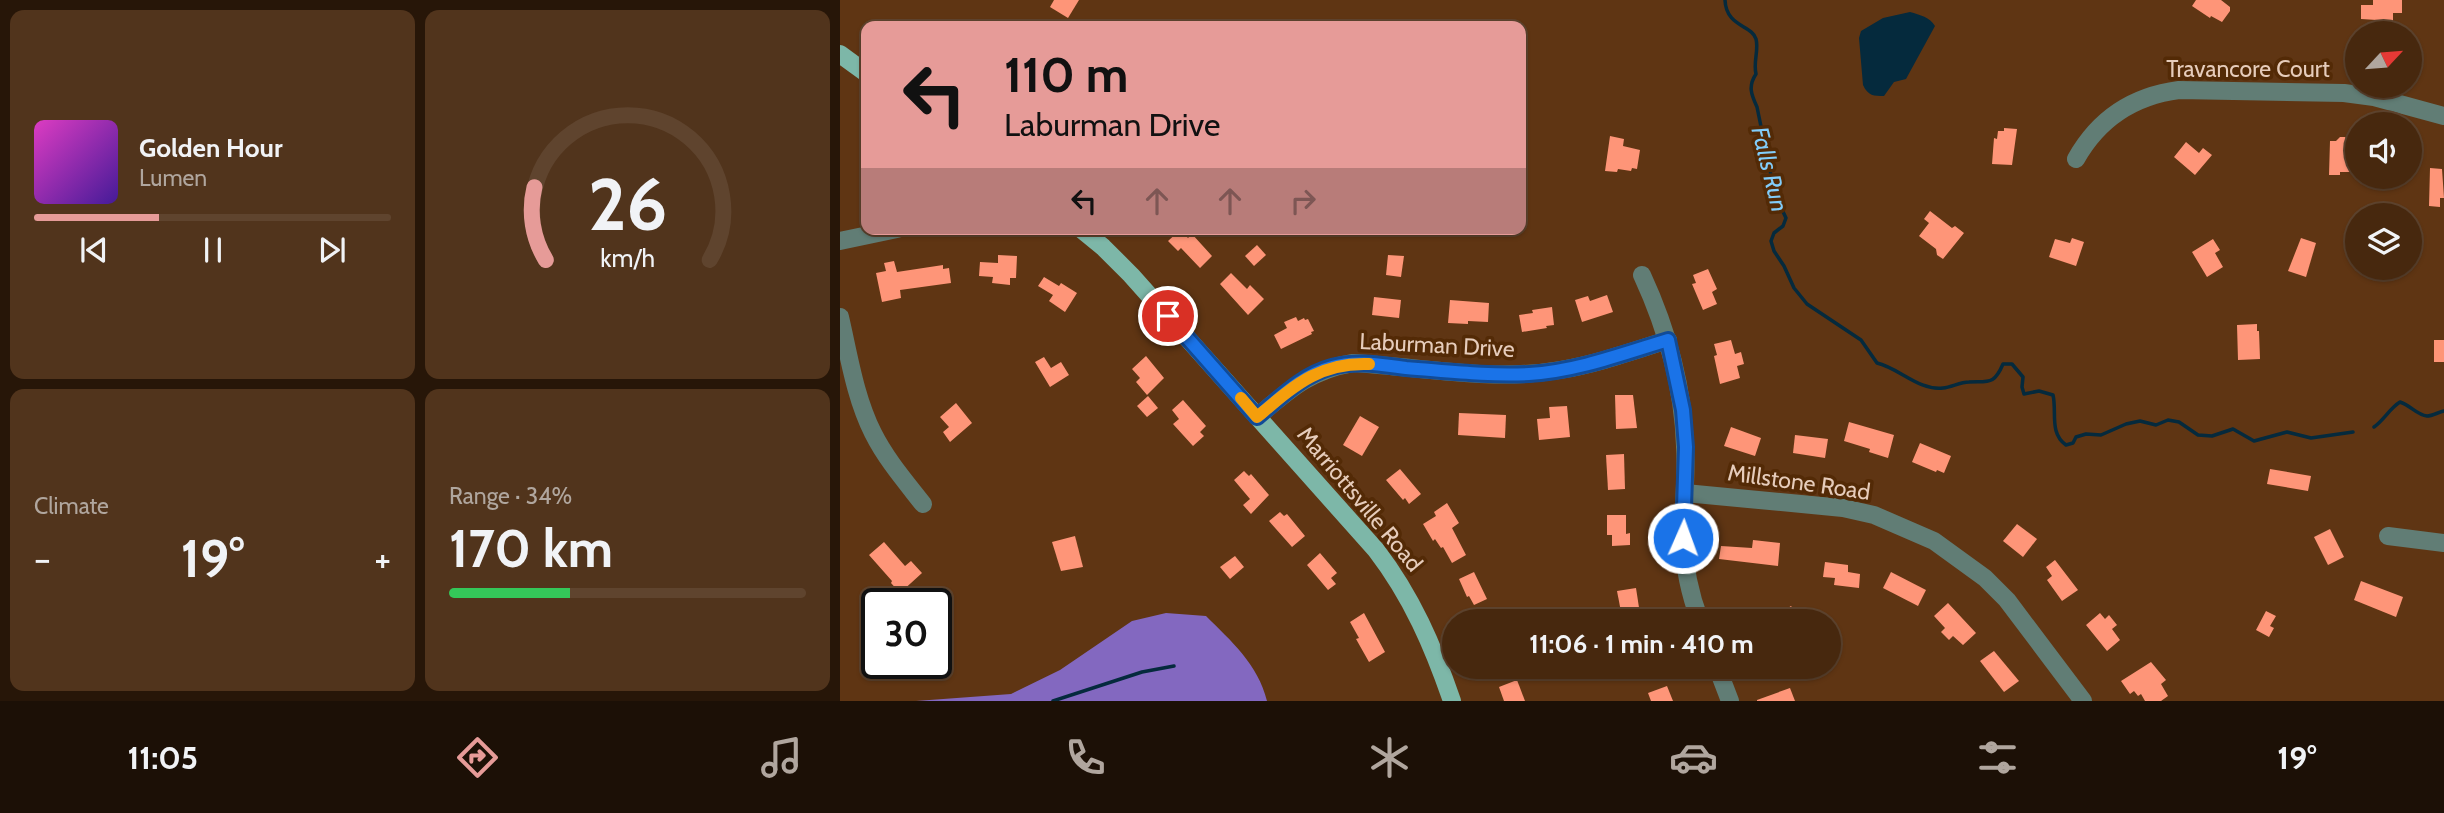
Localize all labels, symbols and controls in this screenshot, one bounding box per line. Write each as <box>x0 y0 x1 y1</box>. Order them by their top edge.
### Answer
north arrow <box>2345 21 2422 98</box>
map controls <box>2345 21 2422 280</box>
text: 110 m <box>1004 45 1128 104</box>
icon: left <box>889 49 980 140</box>
street label: Travancore Court <box>2166 55 2330 83</box>
text: Laburman Drive <box>1004 105 1220 144</box>
button: sound <box>2345 112 2422 189</box>
water label: Falls Run <box>1745 123 1795 215</box>
text: Golden Hour <box>139 132 282 164</box>
text: 26 <box>588 161 667 249</box>
text: Lumen <box>139 164 207 192</box>
icon: left <box>1065 182 1103 220</box>
icon: ahead <box>1138 182 1176 220</box>
icon: ahead <box>1211 182 1249 220</box>
icon: right <box>1284 182 1322 220</box>
button: layers <box>2345 203 2422 280</box>
icon: previous <box>75 231 113 269</box>
icon: pause <box>194 231 232 269</box>
icon: next <box>313 231 351 269</box>
text: km/h <box>600 243 655 273</box>
pin <box>1138 286 1198 346</box>
icon: arrive <box>1149 297 1187 335</box>
street label: Laburman Drive <box>1359 327 1516 363</box>
street label: Marriottsville Road <box>1291 421 1429 577</box>
street label: Millstone Road <box>1726 458 1872 506</box>
text: Range · 34% <box>449 482 572 510</box>
text: Climate <box>34 492 109 520</box>
position arrow <box>1646 501 1720 575</box>
text: 170 km <box>449 517 613 580</box>
text: 19° <box>181 527 244 590</box>
text: − <box>34 535 51 582</box>
text: + <box>374 535 391 582</box>
speed limit sign: 30 <box>861 588 952 679</box>
text: 11:06 · 1 min · 410 m <box>1529 628 1754 660</box>
icon: directions <box>453 733 502 782</box>
icon: music <box>757 733 806 782</box>
icon: phone <box>1061 733 1110 782</box>
icon: climate <box>1365 733 1414 782</box>
icon: car <box>1669 733 1718 782</box>
icon: filters <box>1973 733 2022 782</box>
text: 11:05 <box>128 738 198 777</box>
text: 19° <box>2277 738 2316 777</box>

